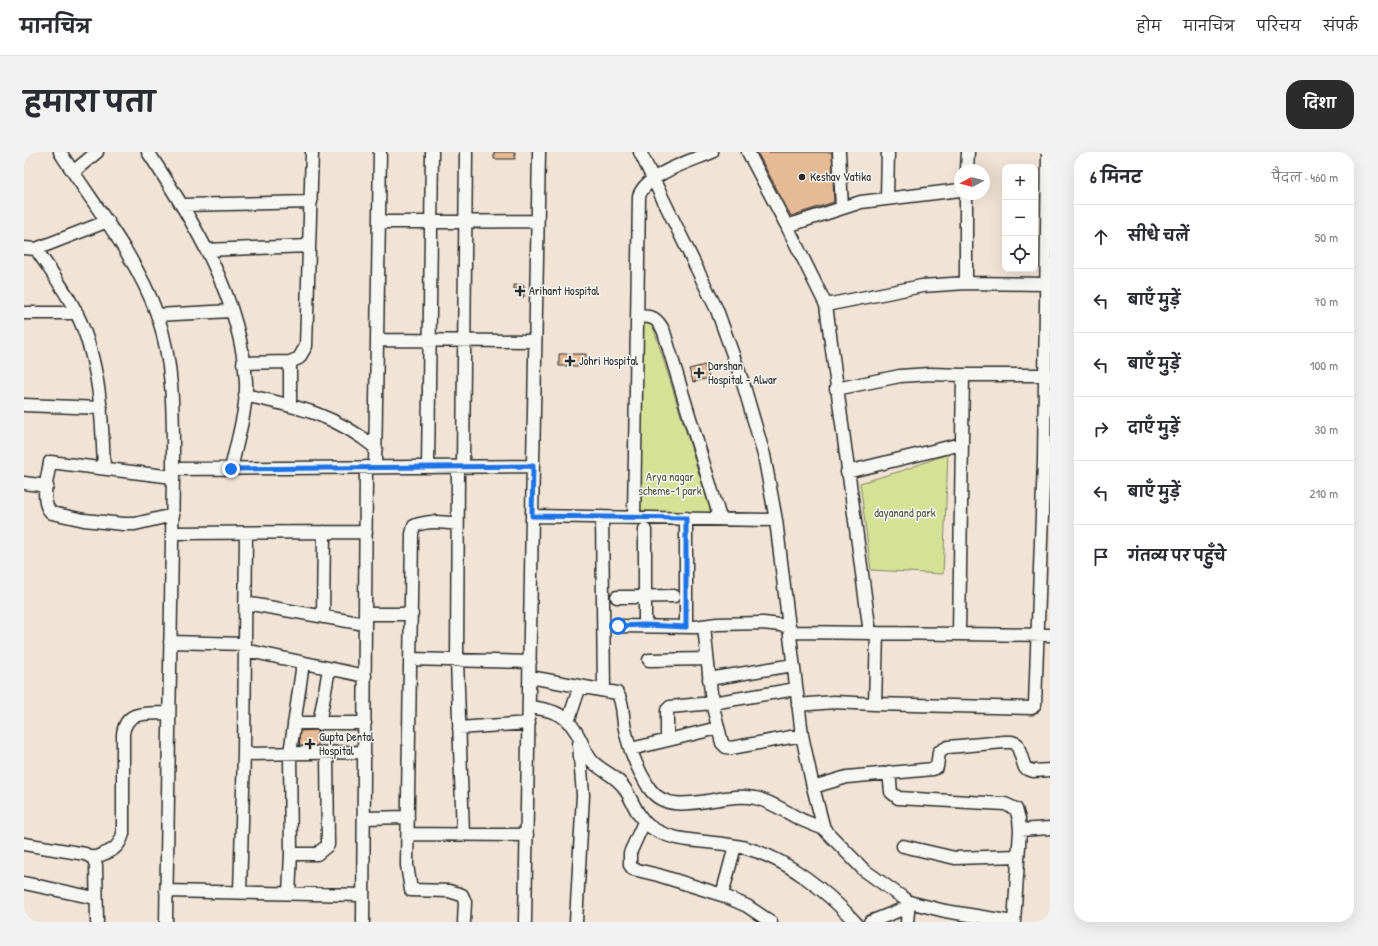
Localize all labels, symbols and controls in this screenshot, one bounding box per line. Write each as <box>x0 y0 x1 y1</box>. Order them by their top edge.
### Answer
text: मानचित्र <box>20 13 91 39</box>
text: होम <box>1137 16 1161 35</box>
text: मानचित्र <box>1183 16 1235 35</box>
text: परिचय <box>1257 16 1301 35</box>
text: संपर्क <box>1323 16 1358 35</box>
button: दिशा <box>1286 80 1354 129</box>
text: हमारा पता <box>24 83 155 121</box>
north arrow <box>954 164 990 200</box>
map controls <box>1002 164 1038 272</box>
button: + <box>1002 164 1038 200</box>
text: 6 मिनट <box>1090 165 1142 188</box>
place label: Keshav Vatika <box>810 168 871 185</box>
text: पैदल · 460 m <box>1272 168 1338 186</box>
marker: Keshav Vatika <box>797 172 807 182</box>
button: − <box>1002 200 1038 236</box>
text: सीधे चलें <box>1128 225 1189 246</box>
icon: ahead <box>1090 226 1112 248</box>
text: 50 m <box>1315 228 1338 246</box>
button: locate <box>1002 236 1038 272</box>
place label: Arihant Hospital <box>529 282 600 299</box>
marker: Arihant Hospital <box>514 285 526 297</box>
text: बाएँ मुड़ें <box>1128 289 1180 310</box>
icon: left <box>1090 290 1112 312</box>
text: 70 m <box>1314 292 1338 310</box>
place label: Johri Hospital <box>579 352 639 369</box>
text: बाएँ मुड़ें <box>1128 353 1180 374</box>
icon: left <box>1090 354 1112 376</box>
marker: Johri Hospital <box>564 355 576 367</box>
text: 100 m <box>1310 356 1338 374</box>
place label: Darshan Hospital - Alwar <box>708 357 778 388</box>
marker: Darshan Hospital - Alwar <box>693 367 705 379</box>
text: दाएँ मुड़ें <box>1128 417 1180 438</box>
icon: right <box>1090 418 1112 440</box>
text: 30 m <box>1315 420 1338 438</box>
route end <box>222 460 240 478</box>
park label: Arya nagar scheme-1 park <box>638 468 702 499</box>
text: बाएँ मुड़ें <box>1128 481 1180 502</box>
icon: left <box>1090 482 1112 504</box>
text: 210 m <box>1310 484 1338 502</box>
park label: dayanand park <box>874 504 936 521</box>
text: गंतव्य पर पहुँचे <box>1128 545 1226 566</box>
icon: arrive <box>1090 546 1112 568</box>
route start <box>609 617 627 635</box>
place label: Gupta Dental Hospital <box>319 728 375 759</box>
marker: Gupta Dental Hospital <box>304 738 316 750</box>

